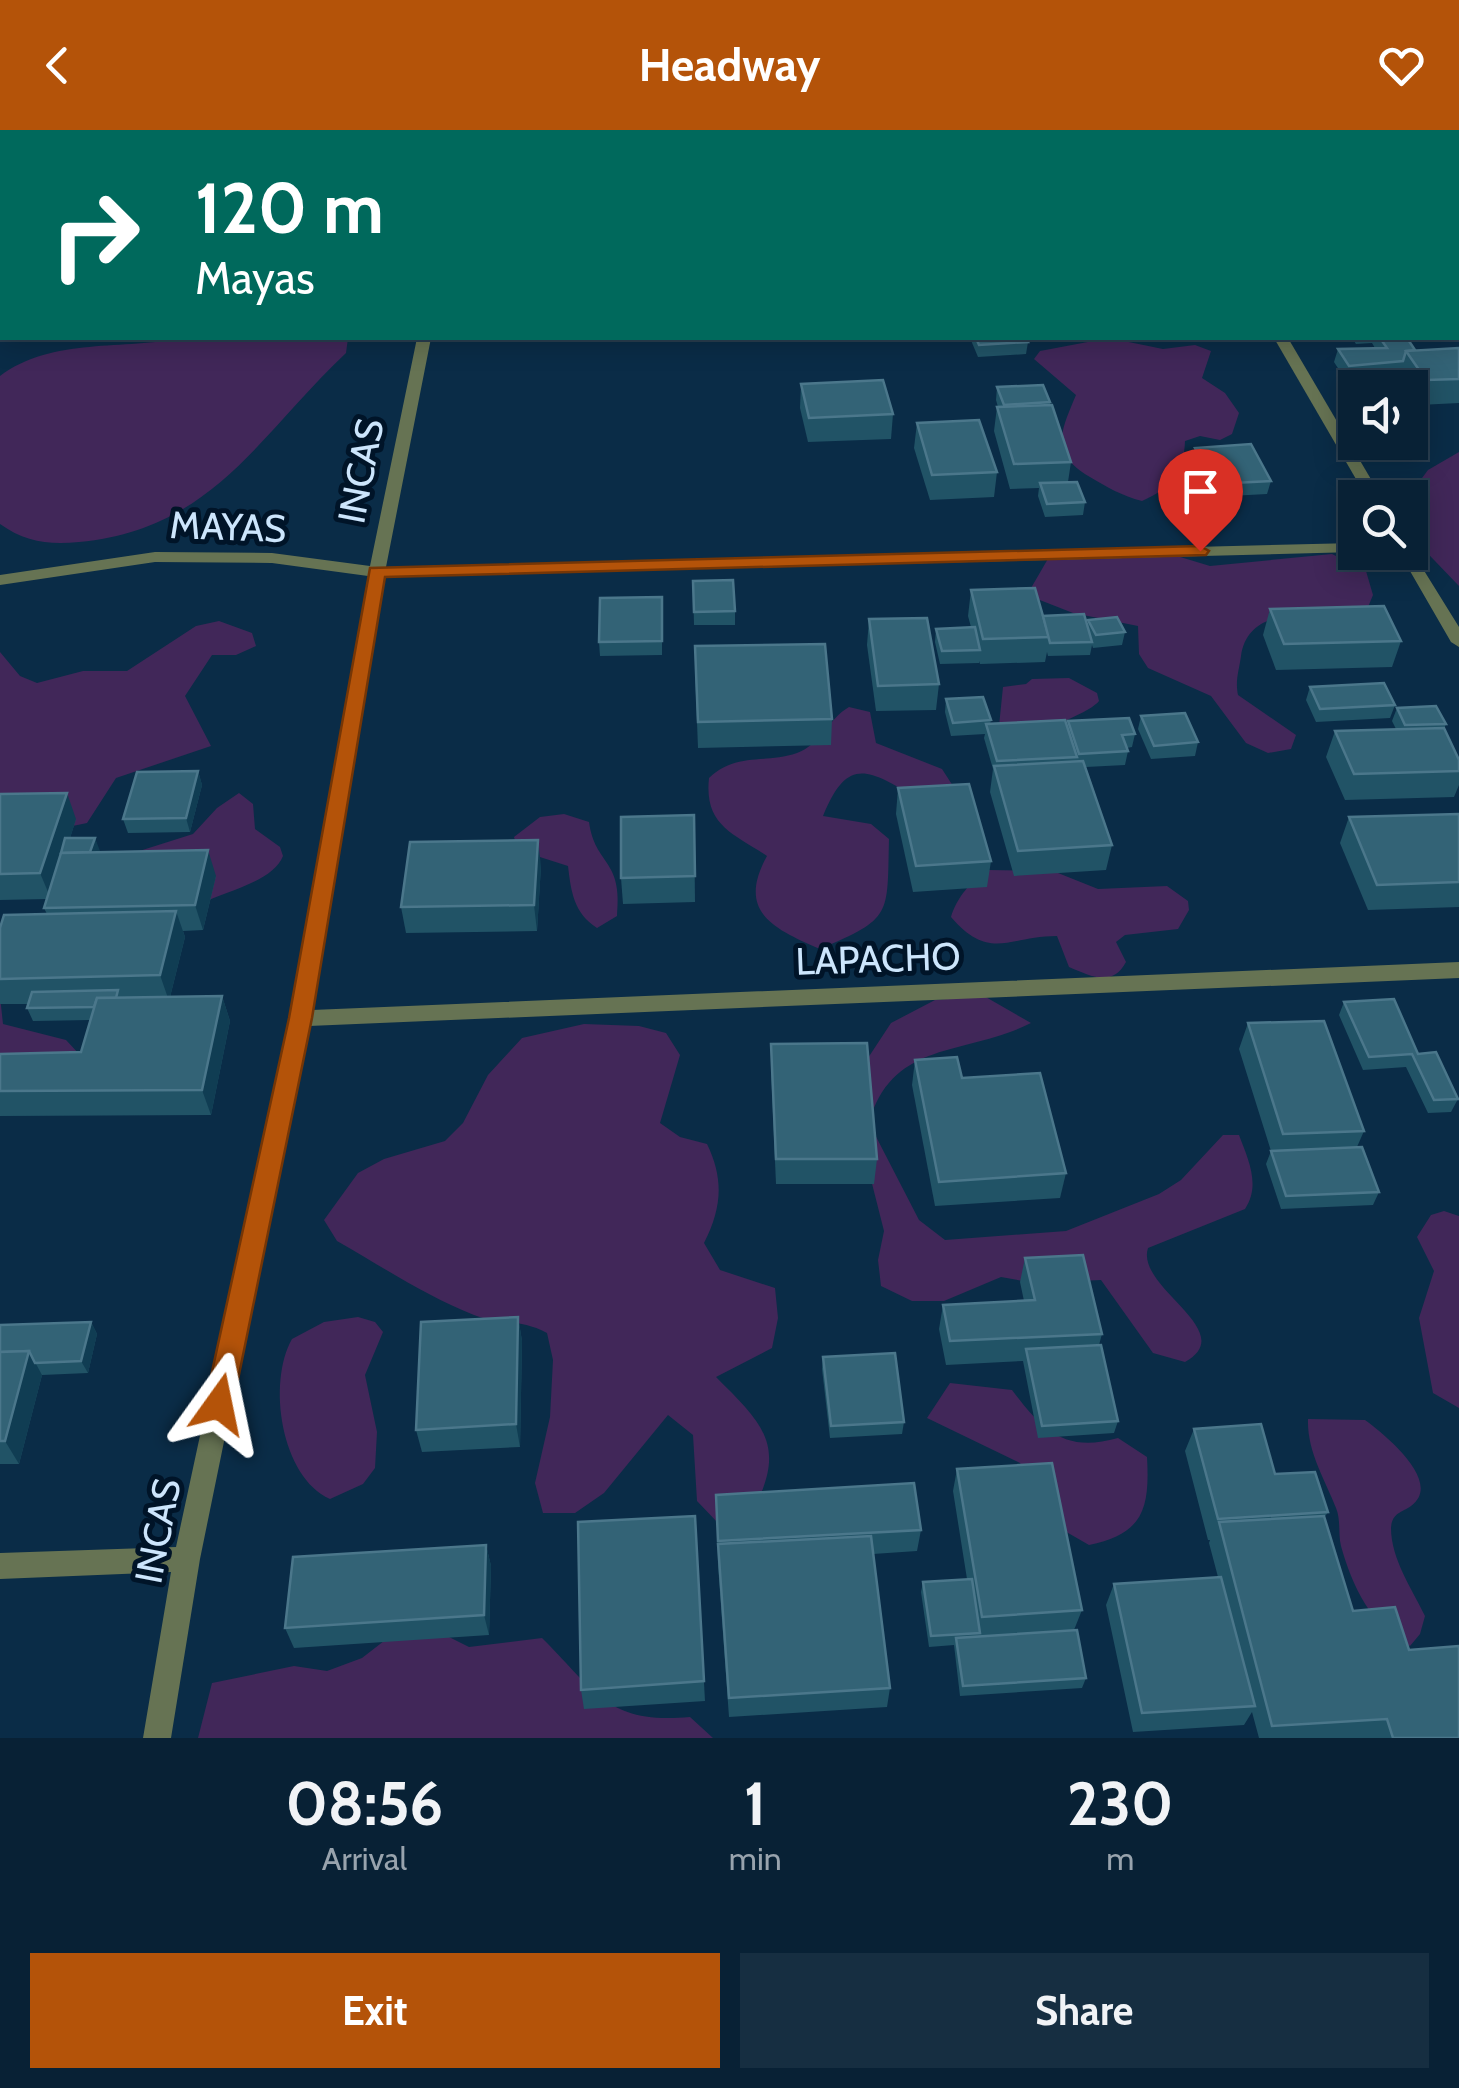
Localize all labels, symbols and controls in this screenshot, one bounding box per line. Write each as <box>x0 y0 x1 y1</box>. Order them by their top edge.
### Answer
icon: back <box>30 38 85 93</box>
text: Headway <box>639 38 820 92</box>
icon: heart <box>1374 38 1429 93</box>
text: 120 m <box>195 165 384 251</box>
icon: right <box>30 170 160 300</box>
text: Mayas <box>195 251 315 305</box>
map controls <box>1338 370 1428 570</box>
button: sound <box>1338 370 1428 460</box>
street label: INCAS <box>327 415 394 527</box>
pin <box>1158 449 1243 552</box>
icon: arrive <box>1173 464 1228 519</box>
button: search <box>1338 480 1428 570</box>
street label: MAYAS <box>169 501 287 552</box>
street label: LAPACHO <box>795 932 961 985</box>
position arrow <box>167 1352 271 1456</box>
street label: INCAS <box>124 1475 191 1587</box>
text: 08:56 <box>285 1767 443 1840</box>
text: 1 <box>744 1767 766 1840</box>
text: 230 <box>1067 1767 1173 1840</box>
text: Arrival <box>322 1839 407 1878</box>
text: min <box>729 1839 782 1878</box>
text: m <box>1106 1839 1134 1878</box>
button: Exit <box>30 1953 720 2068</box>
button: Share <box>740 1953 1429 2068</box>

